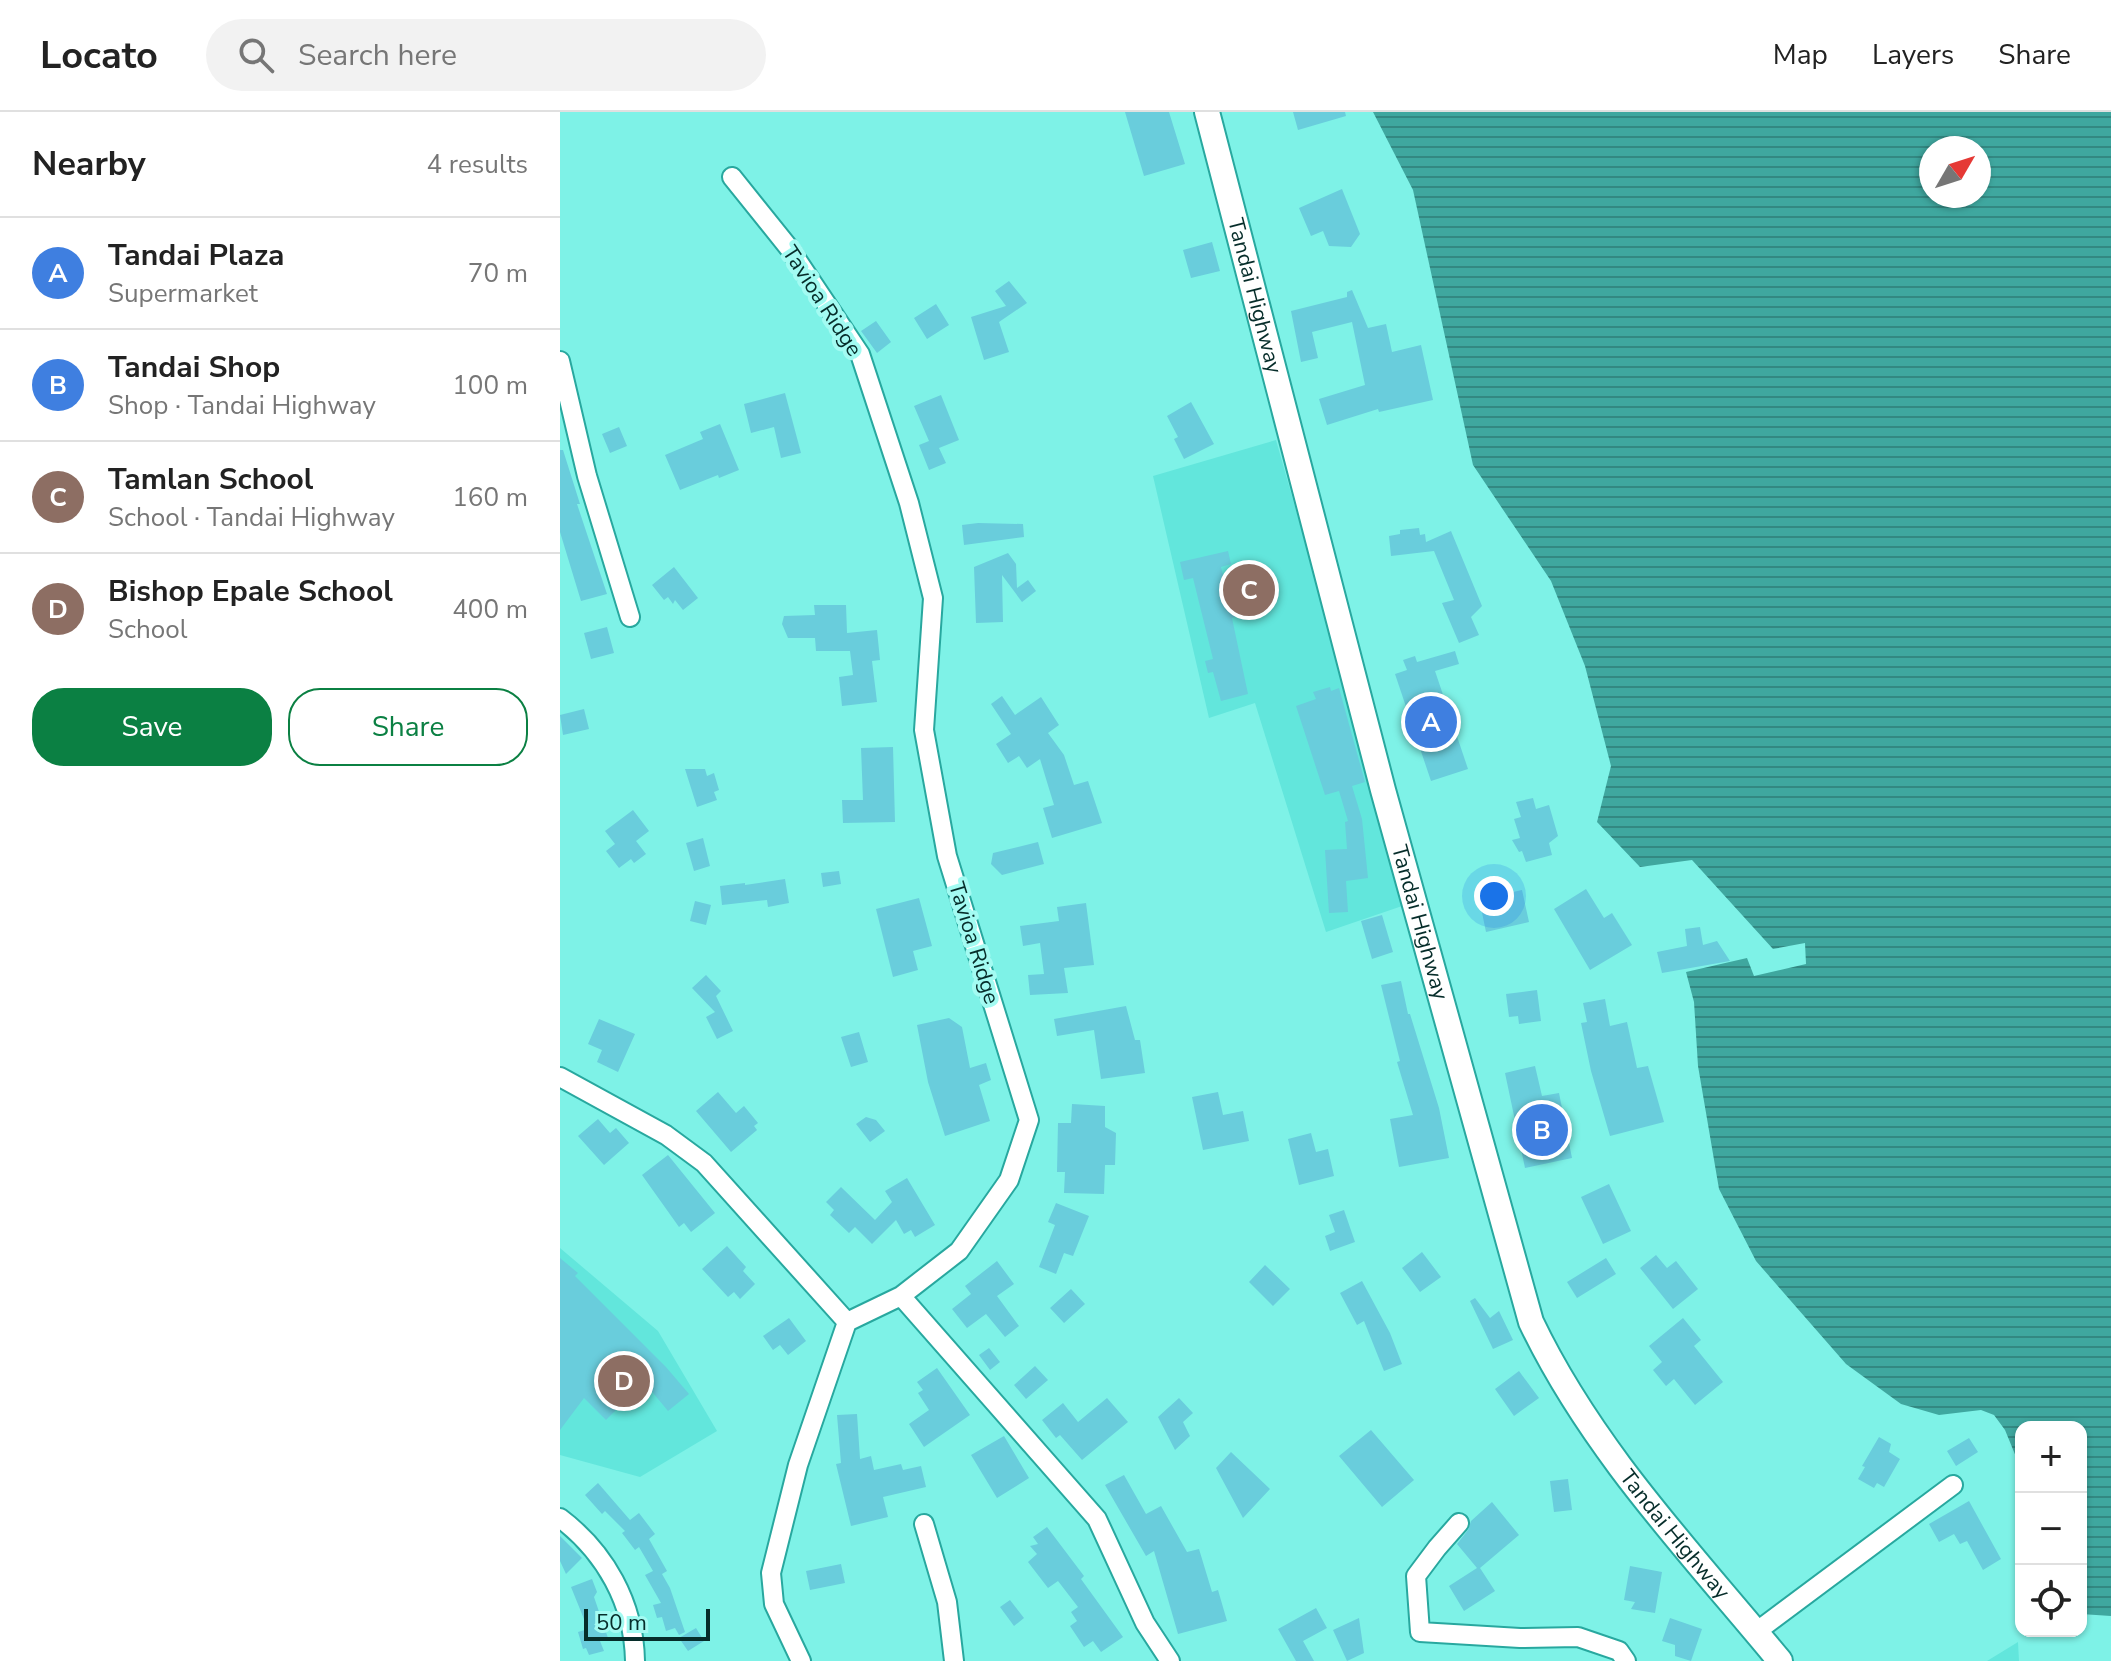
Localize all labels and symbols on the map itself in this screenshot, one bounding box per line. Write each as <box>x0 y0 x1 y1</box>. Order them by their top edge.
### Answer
north arrow <box>1919 136 1991 208</box>
street label: Tandai Highway <box>1220 215 1289 377</box>
street label: Tavioa Ridge <box>775 240 869 362</box>
pin: C <box>1223 560 1275 620</box>
pin: A <box>1405 692 1457 752</box>
street label: Tandai Highway <box>1384 842 1456 1004</box>
your location <box>1474 876 1514 916</box>
street label: Tavioa Ridge <box>941 878 1007 1008</box>
pin: B <box>1516 1100 1568 1160</box>
pin: D <box>598 1351 650 1411</box>
street label: Tandai Highway <box>1613 1464 1737 1606</box>
scale bar <box>584 1605 710 1641</box>

